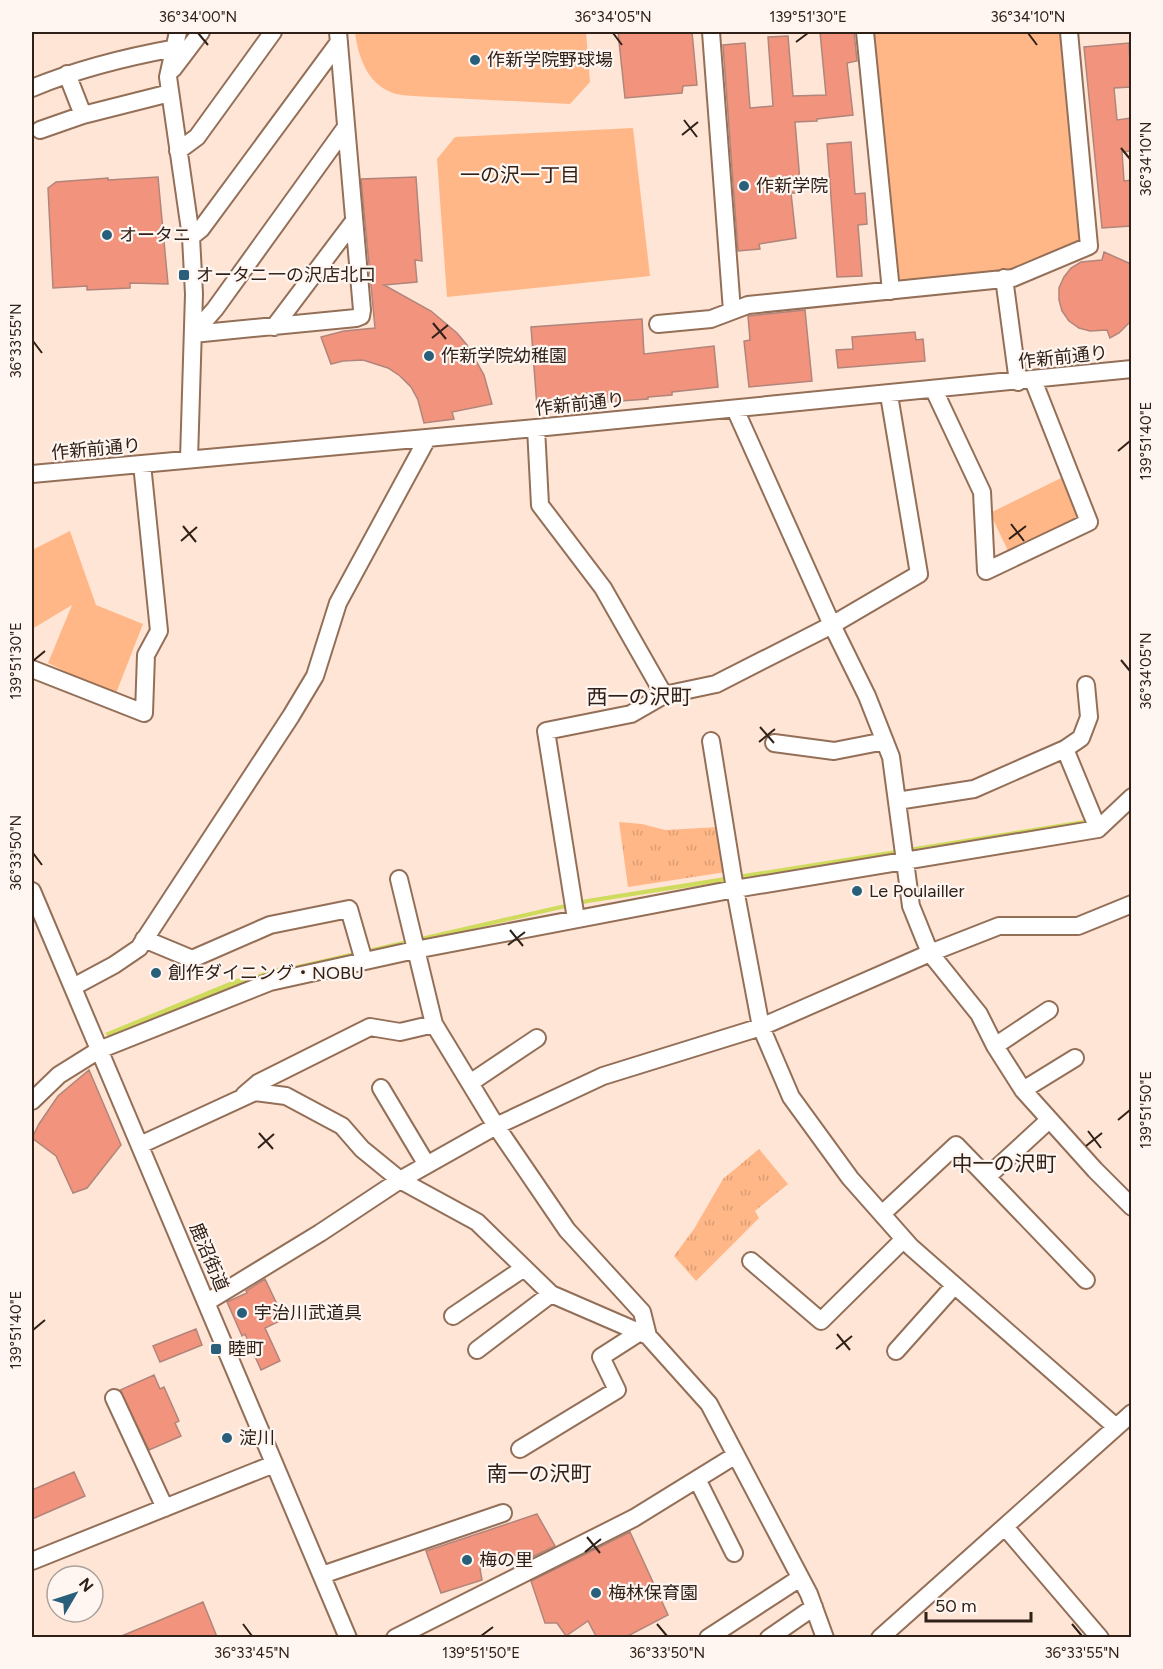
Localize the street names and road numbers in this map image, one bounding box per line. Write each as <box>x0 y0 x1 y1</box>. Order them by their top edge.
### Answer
street label: 作新前通り <box>1017 341 1109 373</box>
street label: 作新前通り <box>534 388 626 420</box>
street label: 作新前通り <box>50 434 142 464</box>
street label: 鹿沼街道 <box>185 1220 233 1294</box>

